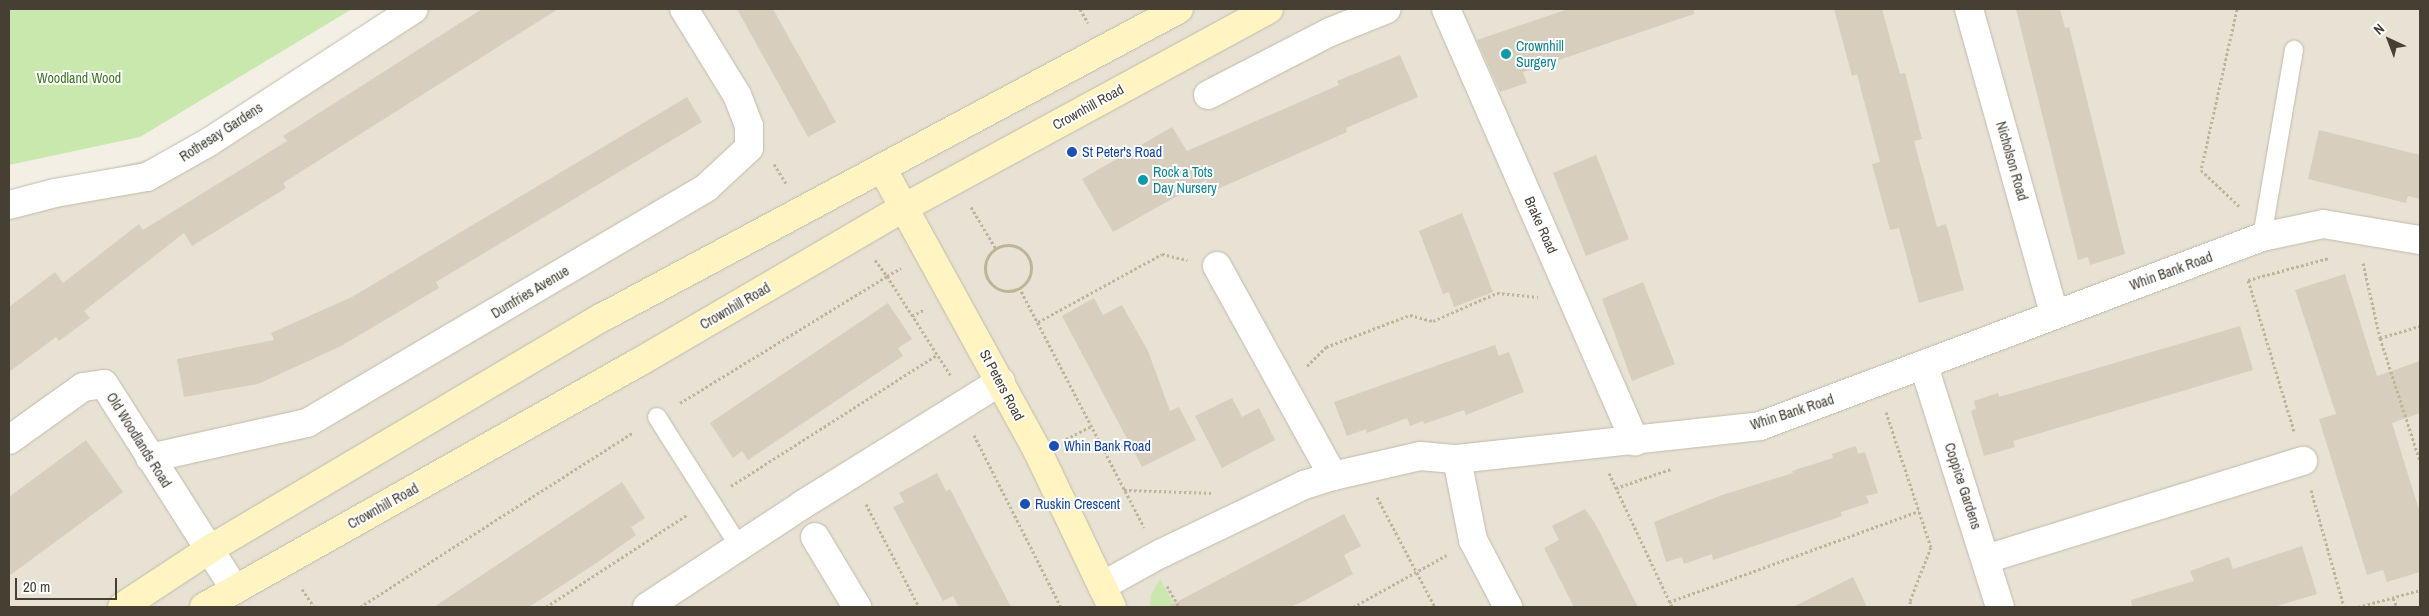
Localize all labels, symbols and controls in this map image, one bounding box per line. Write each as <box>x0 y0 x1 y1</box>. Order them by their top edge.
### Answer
north arrow <box>2364 15 2414 65</box>
text: N <box>2370 20 2388 38</box>
place label: Crownhill Surgery <box>1516 38 1564 70</box>
marker: Crownhill Surgery <box>1500 48 1512 60</box>
park label: Woodland Wood <box>37 70 121 86</box>
street label: Crownhill Road <box>1050 81 1126 133</box>
street label: Rothesay Gardens <box>176 99 266 165</box>
street label: Nicholson Road <box>1993 119 2031 203</box>
place label: St Peter's Road <box>1082 144 1162 160</box>
marker: St Peter's Road <box>1066 146 1078 158</box>
place label: Rock a Tots Day Nursery <box>1153 164 1217 196</box>
marker: Rock a Tots Day Nursery <box>1137 174 1149 186</box>
street label: Brake Road <box>1521 194 1561 256</box>
street label: Whin Bank Road <box>2127 248 2215 294</box>
street label: Dumfries Avenue <box>488 262 572 322</box>
street label: Crownhill Road <box>697 279 773 333</box>
street label: St Peters Road <box>976 347 1028 423</box>
street label: Old Woodlands Road <box>103 389 175 491</box>
street label: Whin Bank Road <box>1748 391 1836 433</box>
place label: Whin Bank Road <box>1064 438 1151 454</box>
marker: Whin Bank Road <box>1048 440 1060 452</box>
street label: Coppice Gardens <box>1941 441 1985 531</box>
street label: Crownhill Road <box>345 480 421 532</box>
place label: Ruskin Crescent <box>1035 496 1120 512</box>
marker: Ruskin Crescent <box>1019 498 1031 510</box>
scale bar <box>18 568 120 600</box>
text: 20 m <box>23 576 50 597</box>

